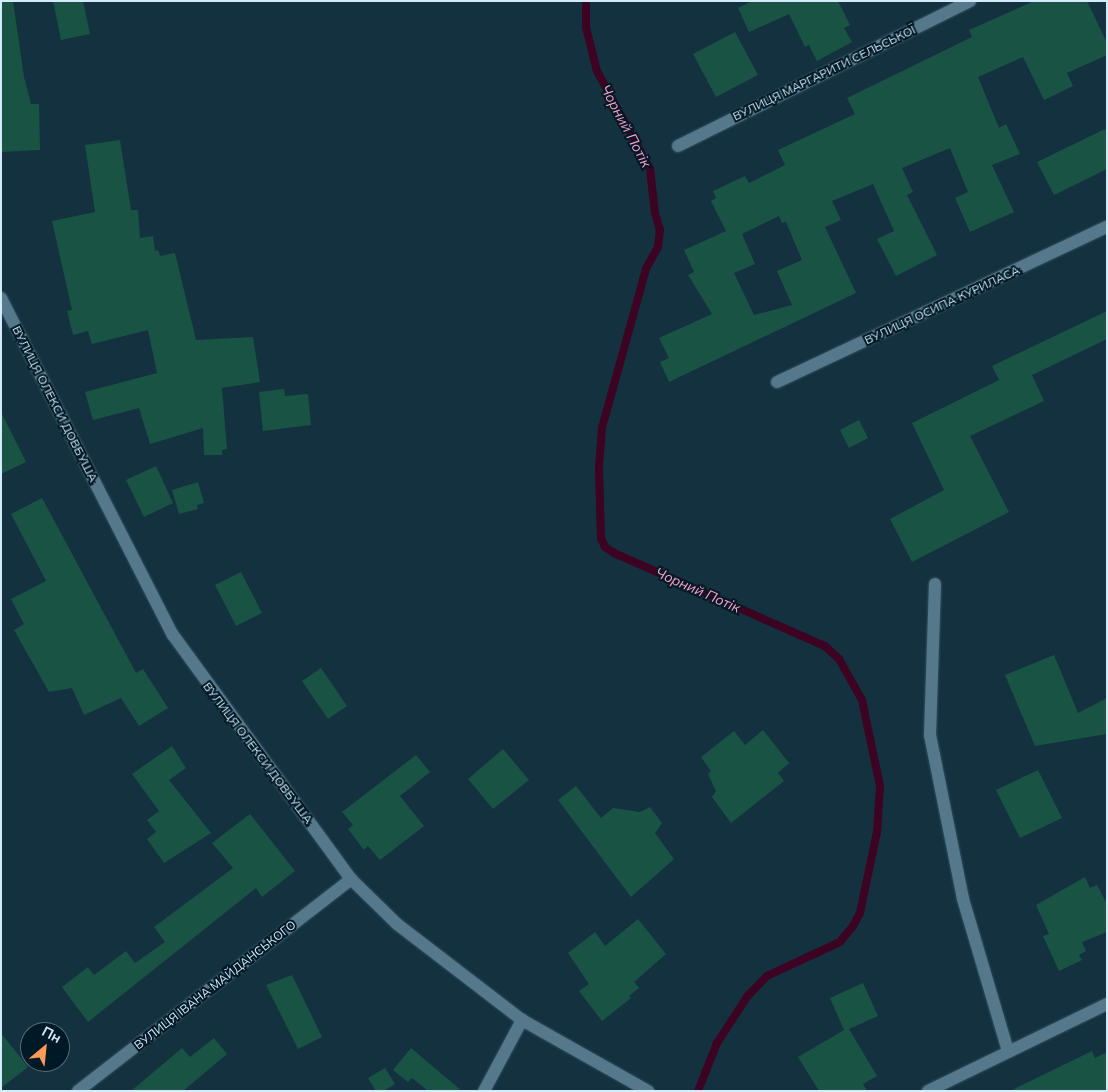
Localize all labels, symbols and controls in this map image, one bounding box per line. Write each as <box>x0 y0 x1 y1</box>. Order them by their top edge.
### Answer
street label: ВУЛИЦЯ МАРГАРИТИ СЕЛЬСЬКОЇ <box>730 22 918 124</box>
water label: Чорний Потік <box>597 82 655 170</box>
street label: ВУЛИЦЯ ОСИПА КУРИЛАСА <box>862 263 1022 347</box>
street label: ВУЛИЦЯ ОЛЕКСИ ДОВБУША <box>9 323 101 485</box>
water label: Чорний Потік <box>653 564 743 616</box>
street label: ВУЛИЦЯ ОЛЕКСИ ДОВБУША <box>200 679 316 827</box>
street label: ВУЛИЦЯ ІВАНА МАЙДАНСЬКОГО <box>131 917 299 1053</box>
north arrow <box>20 1022 70 1072</box>
text: Пн <box>39 1022 64 1047</box>

